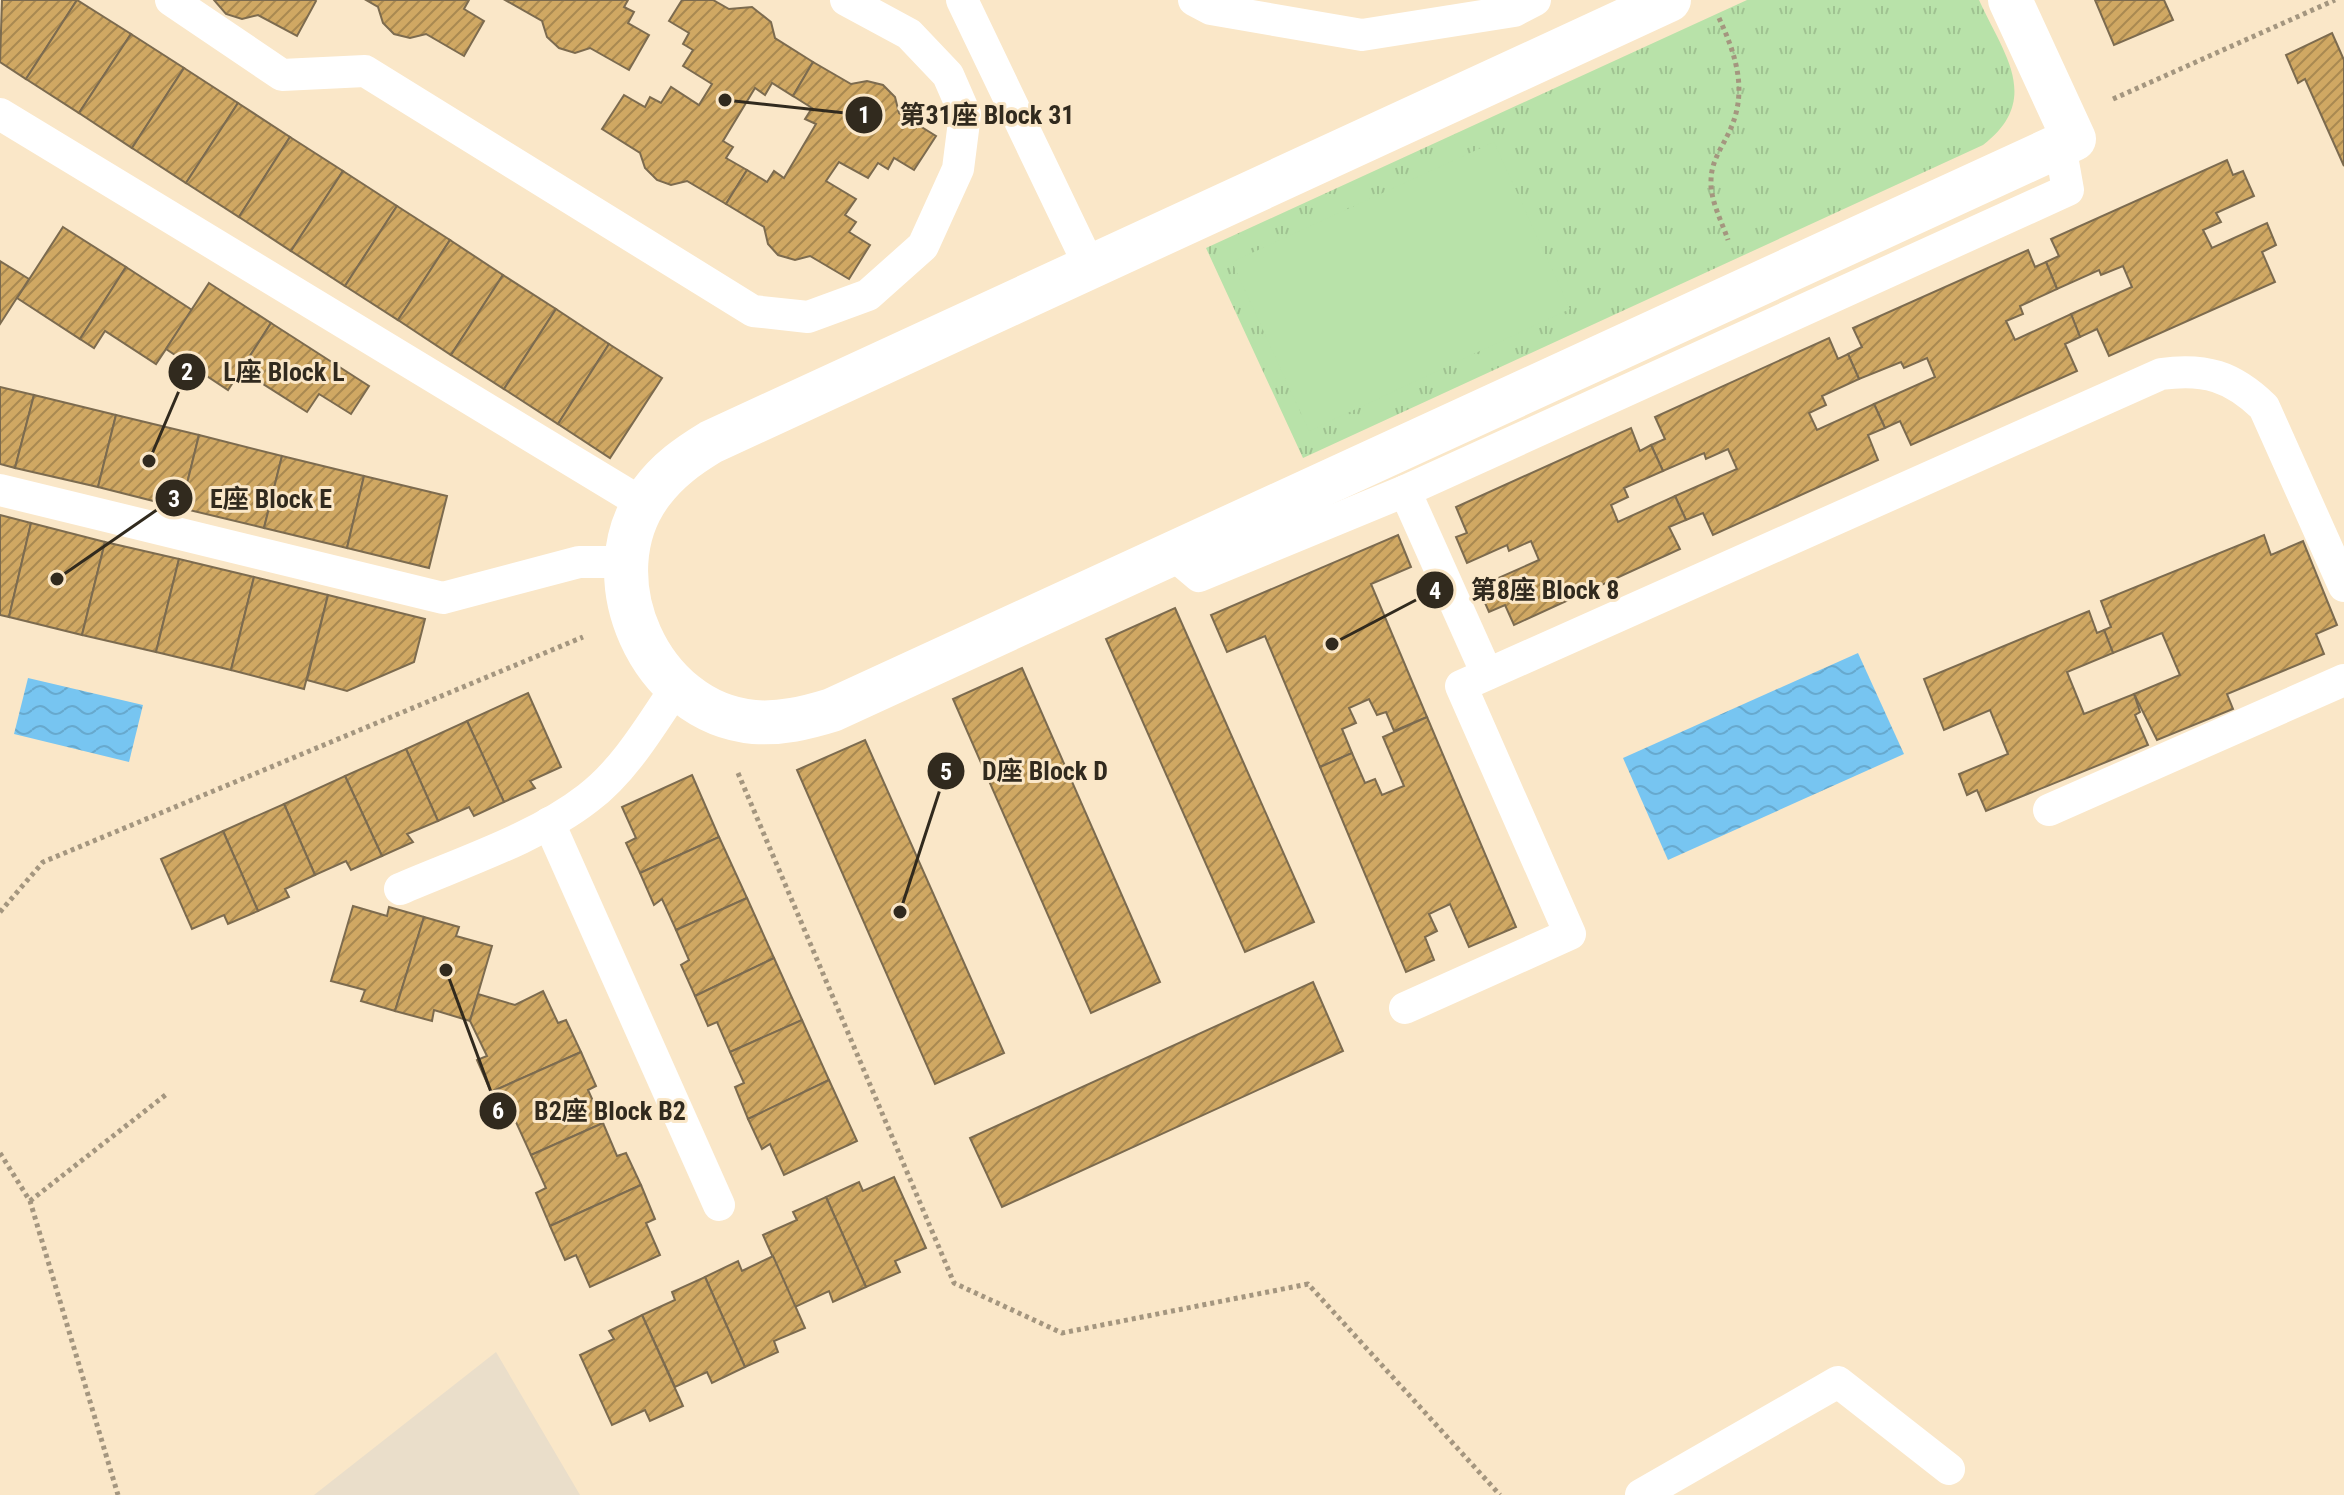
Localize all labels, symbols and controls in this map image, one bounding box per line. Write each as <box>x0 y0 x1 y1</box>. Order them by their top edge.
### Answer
callout: 第31座 Block 31 <box>844 90 1091 140</box>
text: 第31座 Block 31 <box>899 100 1075 130</box>
text: 1 <box>858 101 870 129</box>
callout: L座 Block L <box>167 347 361 397</box>
text: L座 Block L <box>223 357 345 387</box>
text: 2 <box>181 358 193 386</box>
callout: E座 Block E <box>154 473 348 523</box>
text: E座 Block E <box>210 484 332 514</box>
text: 3 <box>168 485 180 513</box>
callout: 第8座 Block 8 <box>1415 565 1636 615</box>
text: 第8座 Block 8 <box>1471 575 1619 605</box>
text: 4 <box>1429 577 1441 605</box>
callout: D座 Block D <box>926 746 1124 796</box>
text: D座 Block D <box>982 756 1108 786</box>
text: 5 <box>940 758 952 786</box>
callout: B2座 Block B2 <box>478 1086 702 1136</box>
text: B2座 Block B2 <box>534 1096 686 1126</box>
text: 6 <box>492 1097 504 1125</box>

